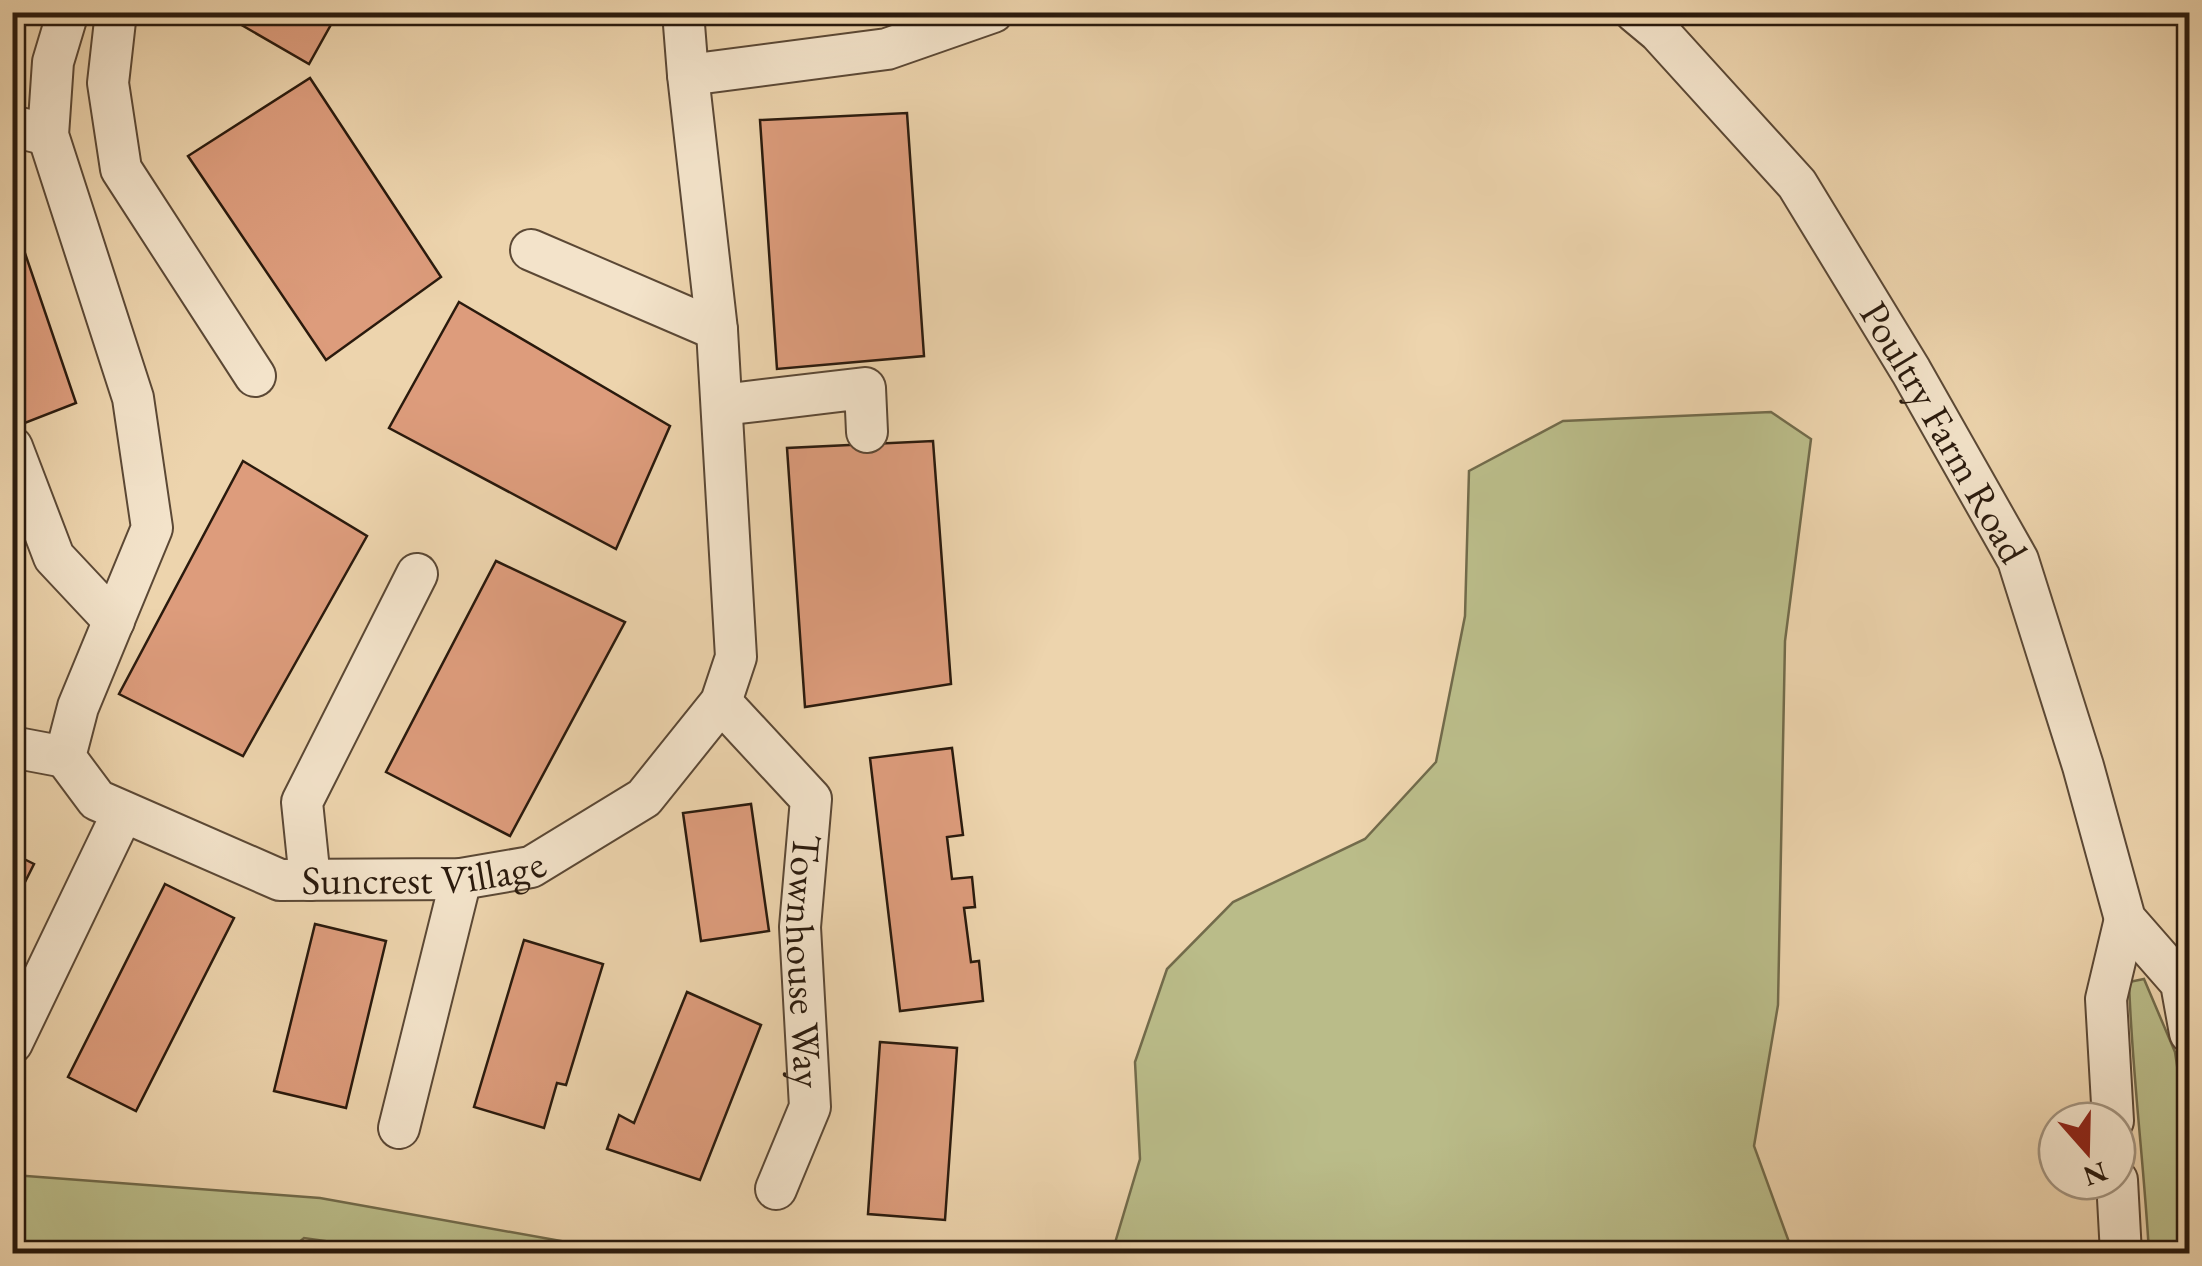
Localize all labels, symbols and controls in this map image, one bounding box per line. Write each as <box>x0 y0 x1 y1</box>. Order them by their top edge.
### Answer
street label: Poultry Farm Road <box>1849 291 2041 573</box>
street label: Townhouse Way <box>774 832 835 1090</box>
street label: Suncrest Village <box>301 838 555 906</box>
north arrow <box>2037 1101 2137 1201</box>
text: N <box>2078 1154 2112 1195</box>

